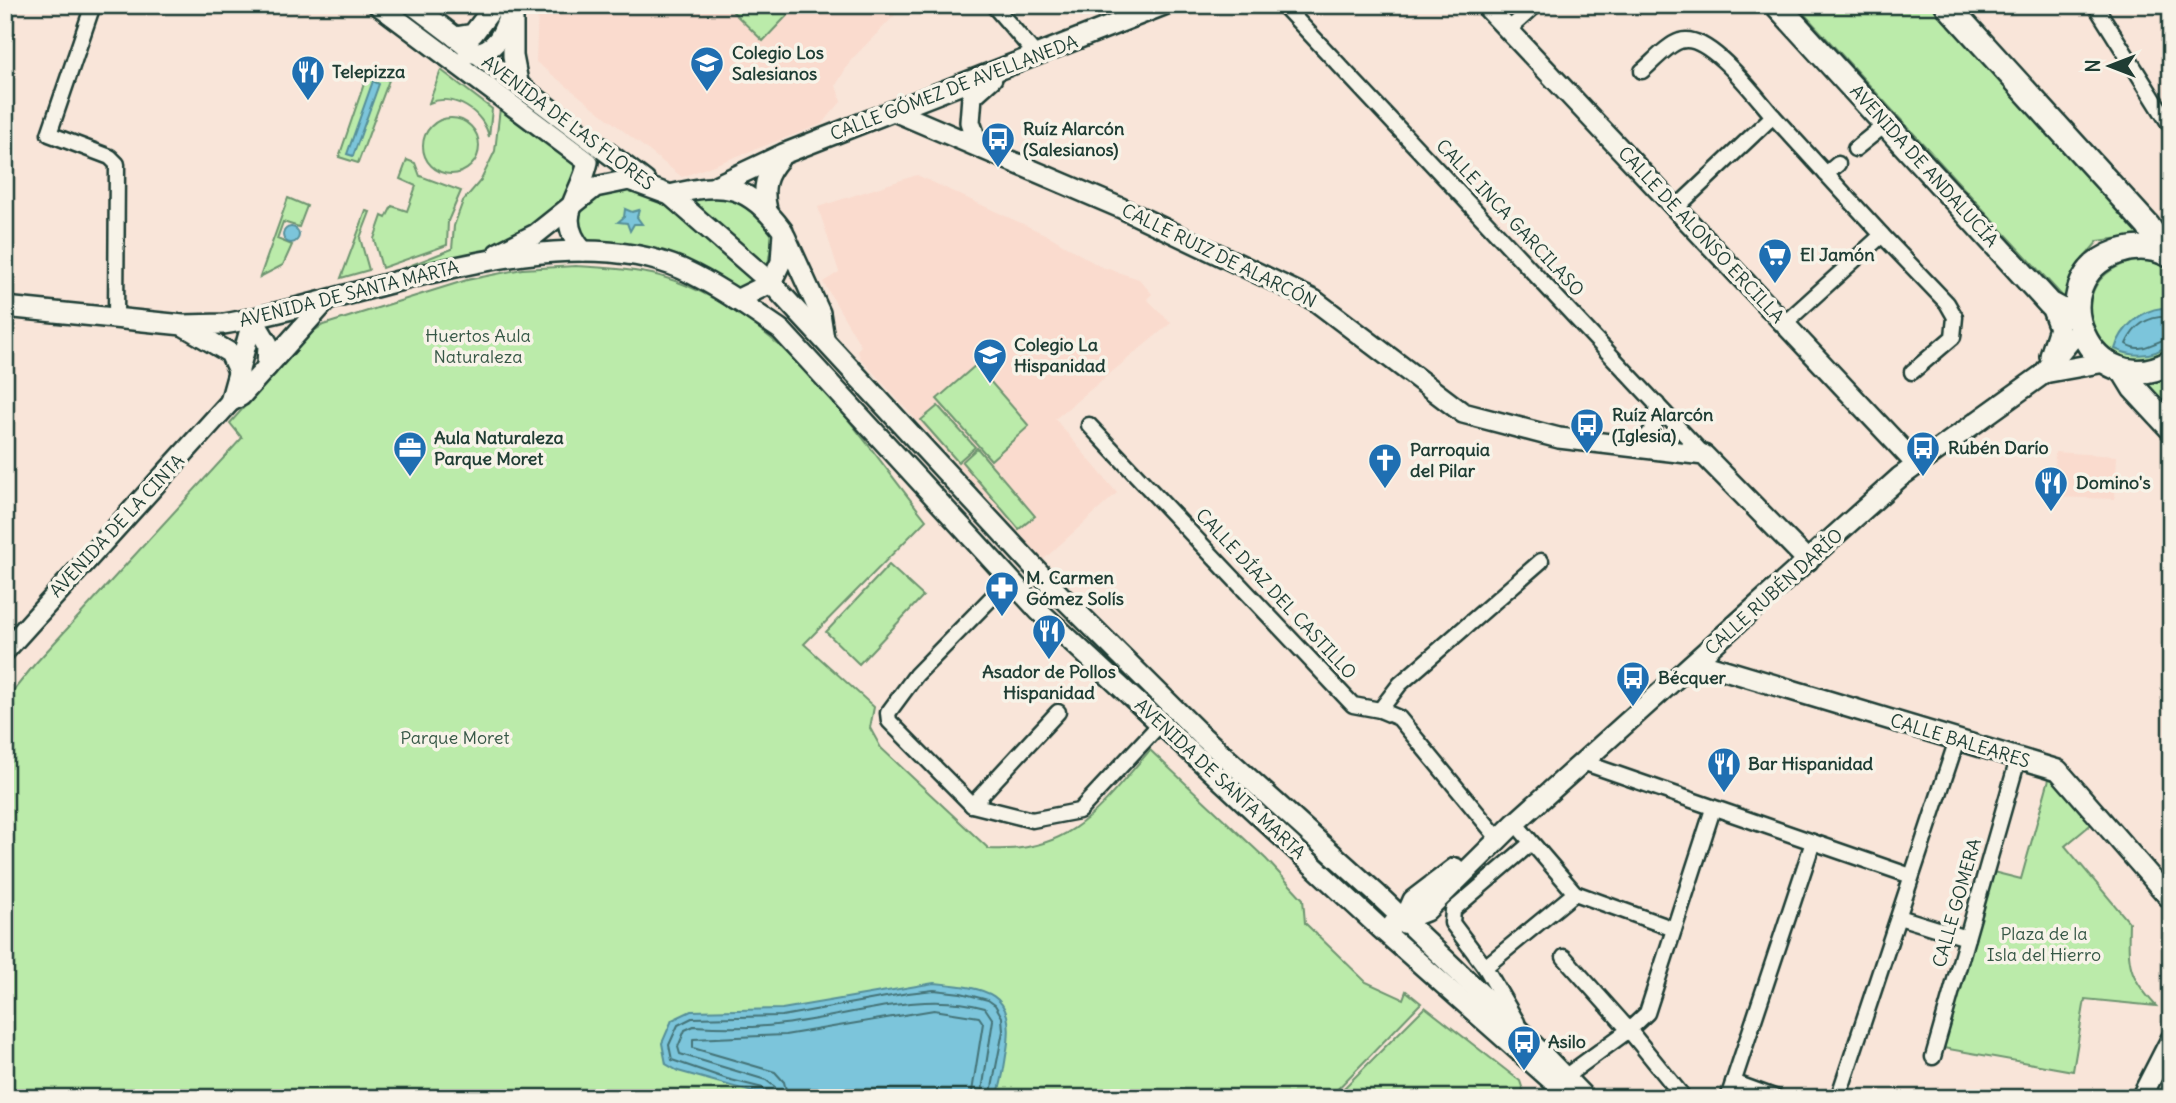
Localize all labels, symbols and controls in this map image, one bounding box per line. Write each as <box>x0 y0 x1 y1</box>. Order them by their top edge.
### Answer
street label: CALLE GÓMEZ DE AVELLANEDA <box>827 30 1081 145</box>
north arrow <box>2074 32 2144 102</box>
place label: Colegio Los Salesianos <box>732 41 824 85</box>
school or university icon: Colegio Los Salesianos <box>688 44 726 93</box>
street label: AVENIDA DE LAS FLORES <box>477 50 659 195</box>
restaurant icon: Telepizza <box>289 53 327 102</box>
text: N <box>2081 59 2105 73</box>
place label: Telepizza <box>332 60 405 83</box>
street label: AVENIDA DE ANDALUCÍA <box>1845 80 2003 252</box>
place label: Ruíz Alarcón (Salesianos) <box>1023 117 1125 161</box>
bus stop icon: Ruíz Alarcón (Salesianos) <box>979 120 1017 169</box>
street label: CALLE INCA GARCILASO <box>1431 134 1589 301</box>
street label: CALLE DE ALONSO ERCILLA <box>1613 141 1789 328</box>
street label: CALLE RUIZ DE ALARCÓN <box>1118 198 1320 313</box>
supermarket icon: El Jamón <box>1756 236 1794 285</box>
place label: El Jamón <box>1800 243 1875 266</box>
street label: AVENIDA DE SANTA MARTA <box>237 255 461 332</box>
park label: Huertos Aula Naturaleza <box>425 324 531 368</box>
place label: Colegio La Hispanidad <box>1014 333 1106 377</box>
school or university icon: Colegio La Hispanidad <box>971 336 1009 385</box>
place label: Ruíz Alarcón (Iglesia) <box>1612 403 1714 447</box>
bus stop icon: Ruíz Alarcón (Iglesia) <box>1568 406 1606 455</box>
place label: Aula Naturaleza Parque Moret <box>434 426 564 470</box>
office icon: Aula Naturaleza Parque Moret <box>391 429 429 478</box>
bus stop icon: Rubén Darío <box>1904 429 1942 478</box>
place label: Rubén Darío <box>1948 436 2049 459</box>
place label: Parroquia del Pilar <box>1410 438 1490 482</box>
church icon: Parroquia del Pilar <box>1366 441 1404 490</box>
street label: AVENIDA DE LA CINTA <box>44 449 189 602</box>
restaurant icon: Domino's <box>2032 464 2070 513</box>
place label: Domino's <box>2076 471 2151 494</box>
street label: CALLE DÍAZ DEL CASTILLO <box>1191 504 1362 684</box>
street label: CALLE RUBÉN DARÍO <box>1700 524 1847 660</box>
place label: M. Carmen Gómez Solís <box>1026 566 1124 610</box>
pharmacy icon: M. Carmen Gómez Solís <box>983 569 1021 618</box>
restaurant icon: Asador de Pollos Hispanidad <box>1030 612 1068 661</box>
bus stop icon: Bécquer <box>1614 659 1652 708</box>
place label: Asador de Pollos Hispanidad <box>982 660 1116 704</box>
place label: Bécquer <box>1658 666 1727 689</box>
street label: AVENIDA DE SANTA MARTA <box>1130 693 1311 864</box>
street label: CALLE BALEARES <box>1887 708 2033 773</box>
park label: Parque Moret <box>400 726 510 749</box>
restaurant icon: Bar Hispanidad <box>1705 745 1743 794</box>
place label: Bar Hispanidad <box>1748 752 1874 775</box>
street label: CALLE GOMERA <box>1927 836 1986 970</box>
park label: Plaza de la Isla del Hierro <box>1987 922 2101 966</box>
bus stop icon: Asilo <box>1505 1023 1543 1072</box>
place label: Asilo <box>1548 1030 1586 1053</box>

